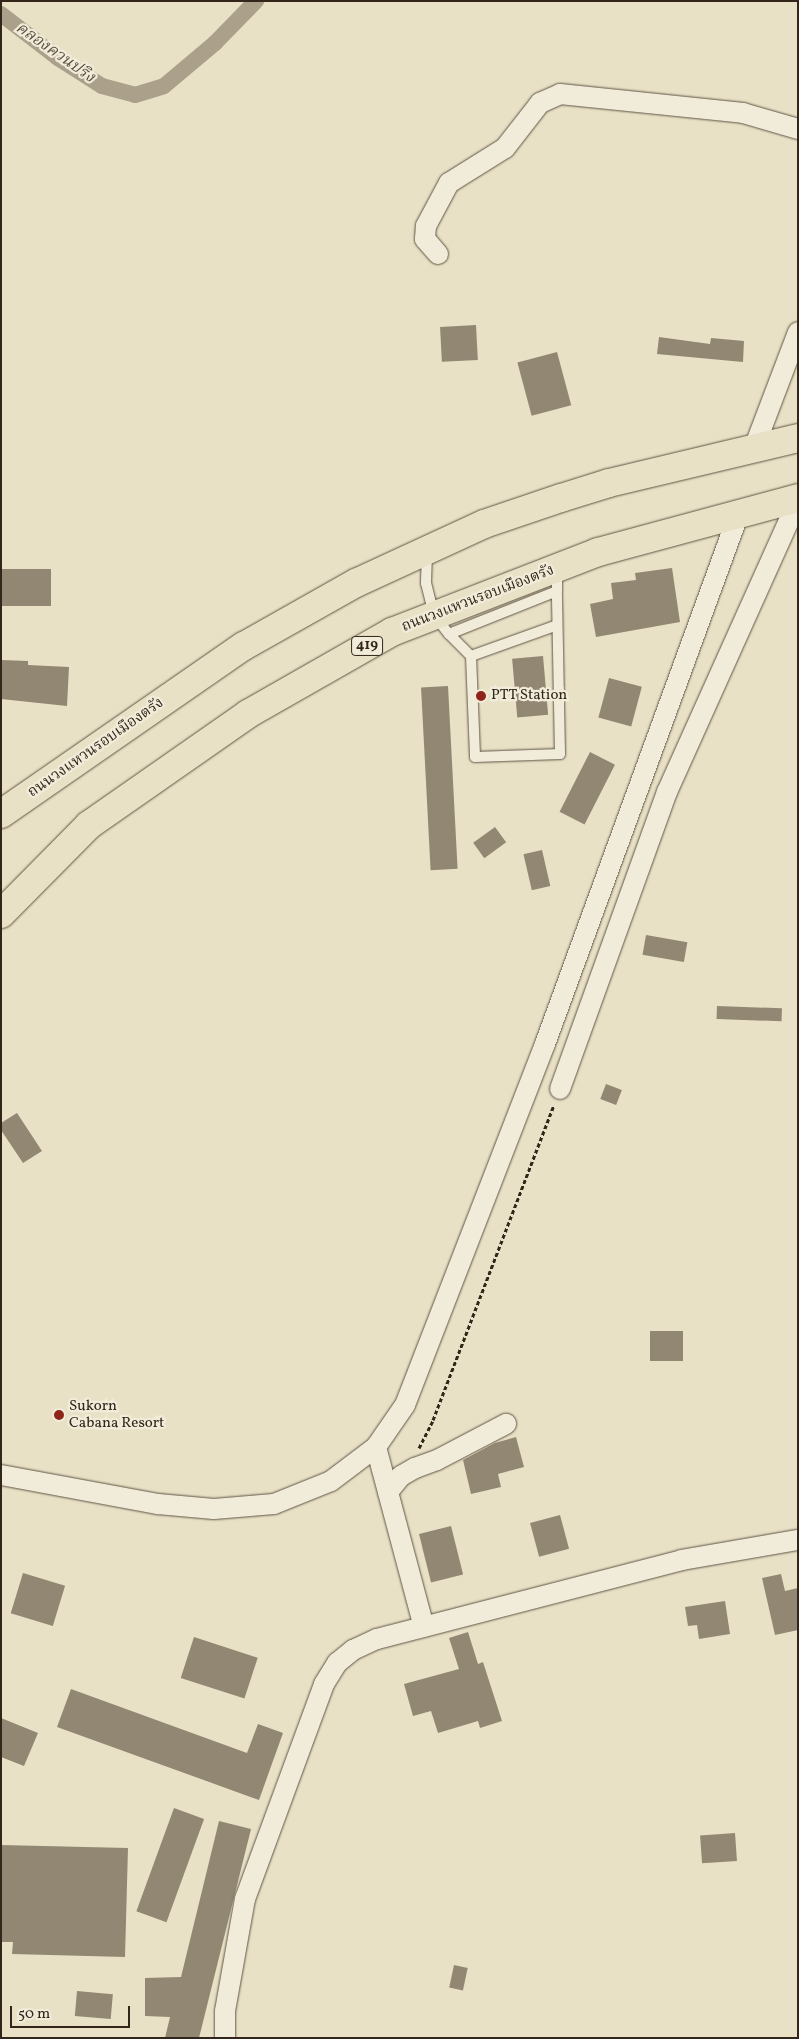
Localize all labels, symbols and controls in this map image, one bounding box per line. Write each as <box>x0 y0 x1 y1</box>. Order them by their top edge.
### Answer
water label: คลองควนปริง <box>12 19 98 87</box>
street label: ถนนวงแหวนรอบเมืองตรัง <box>399 562 557 636</box>
road number: 419 <box>351 634 383 658</box>
place label: PTT Station <box>491 687 568 705</box>
marker: PTT Station <box>475 690 487 702</box>
street label: ถนนวงแหวนรอบเมืองตรัง <box>25 694 167 802</box>
place label: Sukorn Cabana Resort <box>69 1397 164 1432</box>
marker: Sukorn Cabana Resort <box>53 1409 65 1421</box>
scale bar <box>12 1996 132 2028</box>
text: 50 m <box>18 2004 50 2025</box>

